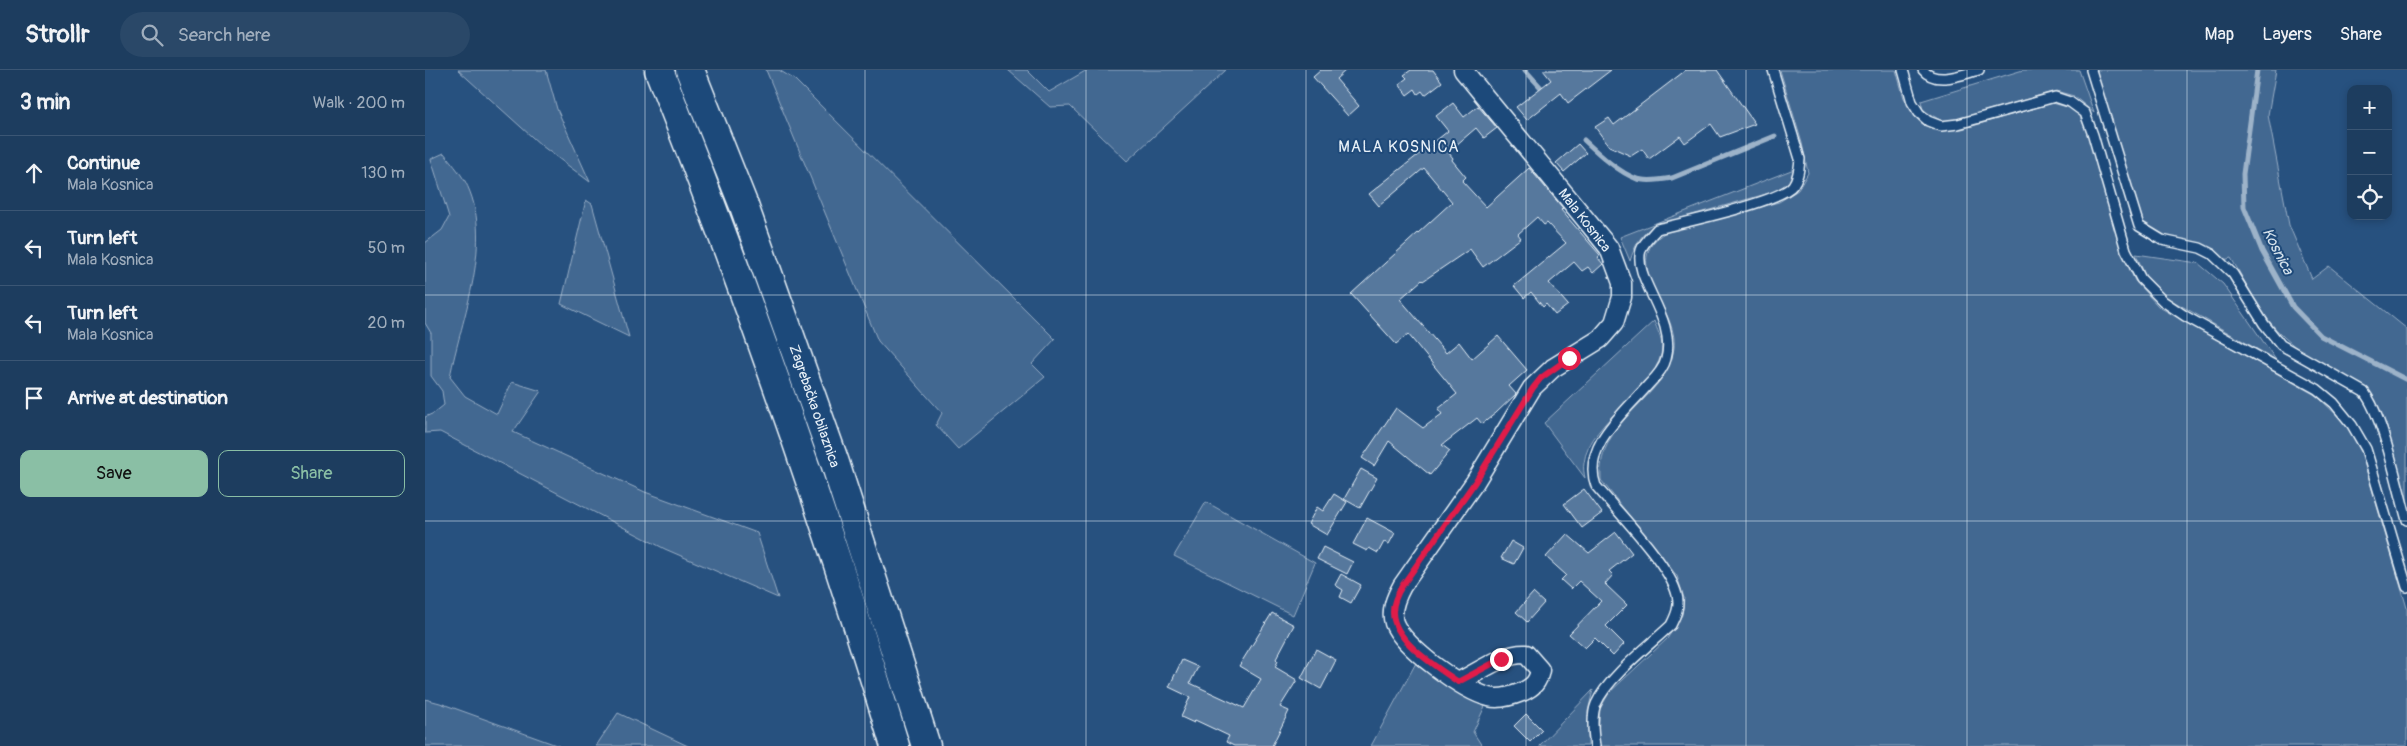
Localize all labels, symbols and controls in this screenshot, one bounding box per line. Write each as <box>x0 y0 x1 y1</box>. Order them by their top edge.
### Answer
search box <box>120 12 470 57</box>
text: Strollr <box>25 20 90 49</box>
icon: search <box>138 21 166 49</box>
text: Search here <box>178 23 270 47</box>
text: Map <box>2205 23 2234 46</box>
text: Layers <box>2262 23 2312 46</box>
text: Share <box>2340 23 2382 46</box>
map controls <box>2347 85 2392 220</box>
button: + <box>2347 85 2392 130</box>
text: 3 min <box>20 89 70 116</box>
text: Walk · 200 m <box>313 93 405 113</box>
button: − <box>2347 130 2392 175</box>
district label: MALA KOSNICA <box>1338 137 1460 157</box>
text: Continue <box>67 151 140 175</box>
icon: ahead <box>20 159 48 187</box>
text: 130 m <box>361 163 405 183</box>
text: Mala Kosnica <box>67 175 154 195</box>
button: locate <box>2347 175 2392 220</box>
street label: Mala Kosnica <box>1555 185 1615 255</box>
water label: Kosnica <box>2258 225 2298 279</box>
text: Turn left <box>67 226 137 250</box>
icon: left <box>20 234 48 262</box>
text: 50 m <box>368 238 405 258</box>
text: Mala Kosnica <box>67 250 154 270</box>
text: Turn left <box>67 301 137 325</box>
icon: left <box>20 309 48 337</box>
text: 20 m <box>367 313 405 333</box>
text: Mala Kosnica <box>67 325 154 345</box>
street label: Zagrebačka obilaznica <box>786 342 844 470</box>
route start <box>1558 347 1581 370</box>
icon: arrive <box>20 384 48 412</box>
text: Arrive at destination <box>67 386 228 410</box>
button: Save <box>20 450 208 497</box>
button: Share <box>218 450 405 497</box>
route end <box>1490 648 1513 671</box>

